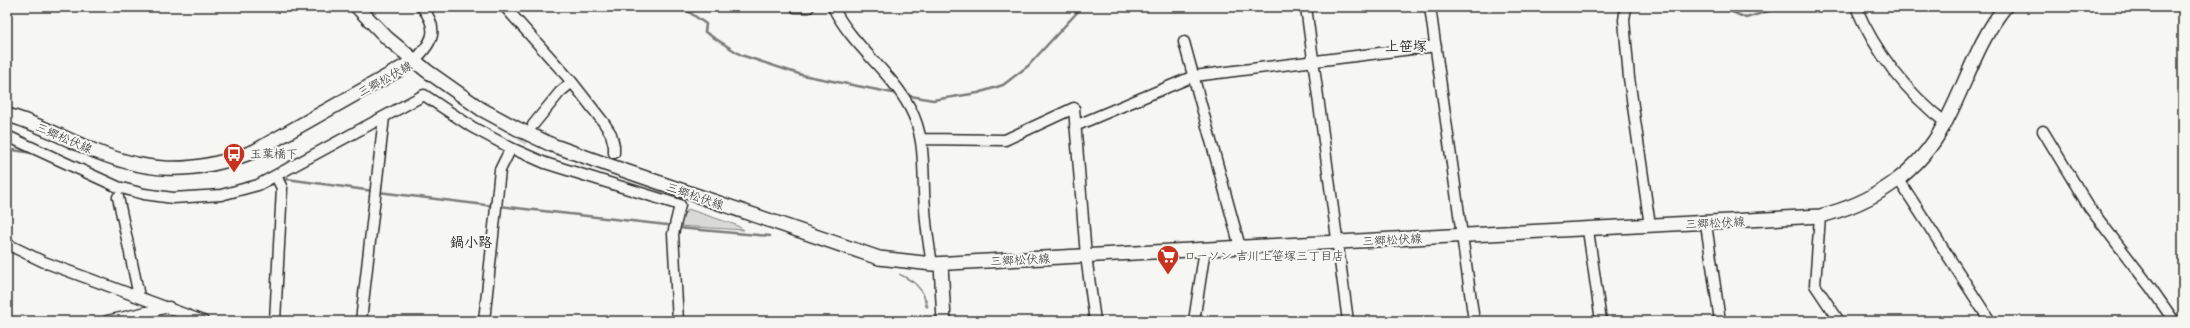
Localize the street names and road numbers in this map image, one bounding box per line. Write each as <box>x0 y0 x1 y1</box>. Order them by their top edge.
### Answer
street label: 三郷松伏線 <box>355 57 415 101</box>
street label: 三郷松伏線 <box>33 119 95 157</box>
street label: 三郷松伏線 <box>664 179 726 213</box>
street label: 三郷松伏線 <box>1685 213 1745 233</box>
street label: 三郷松伏線 <box>1362 230 1422 250</box>
street label: 三郷松伏線 <box>990 250 1050 270</box>

